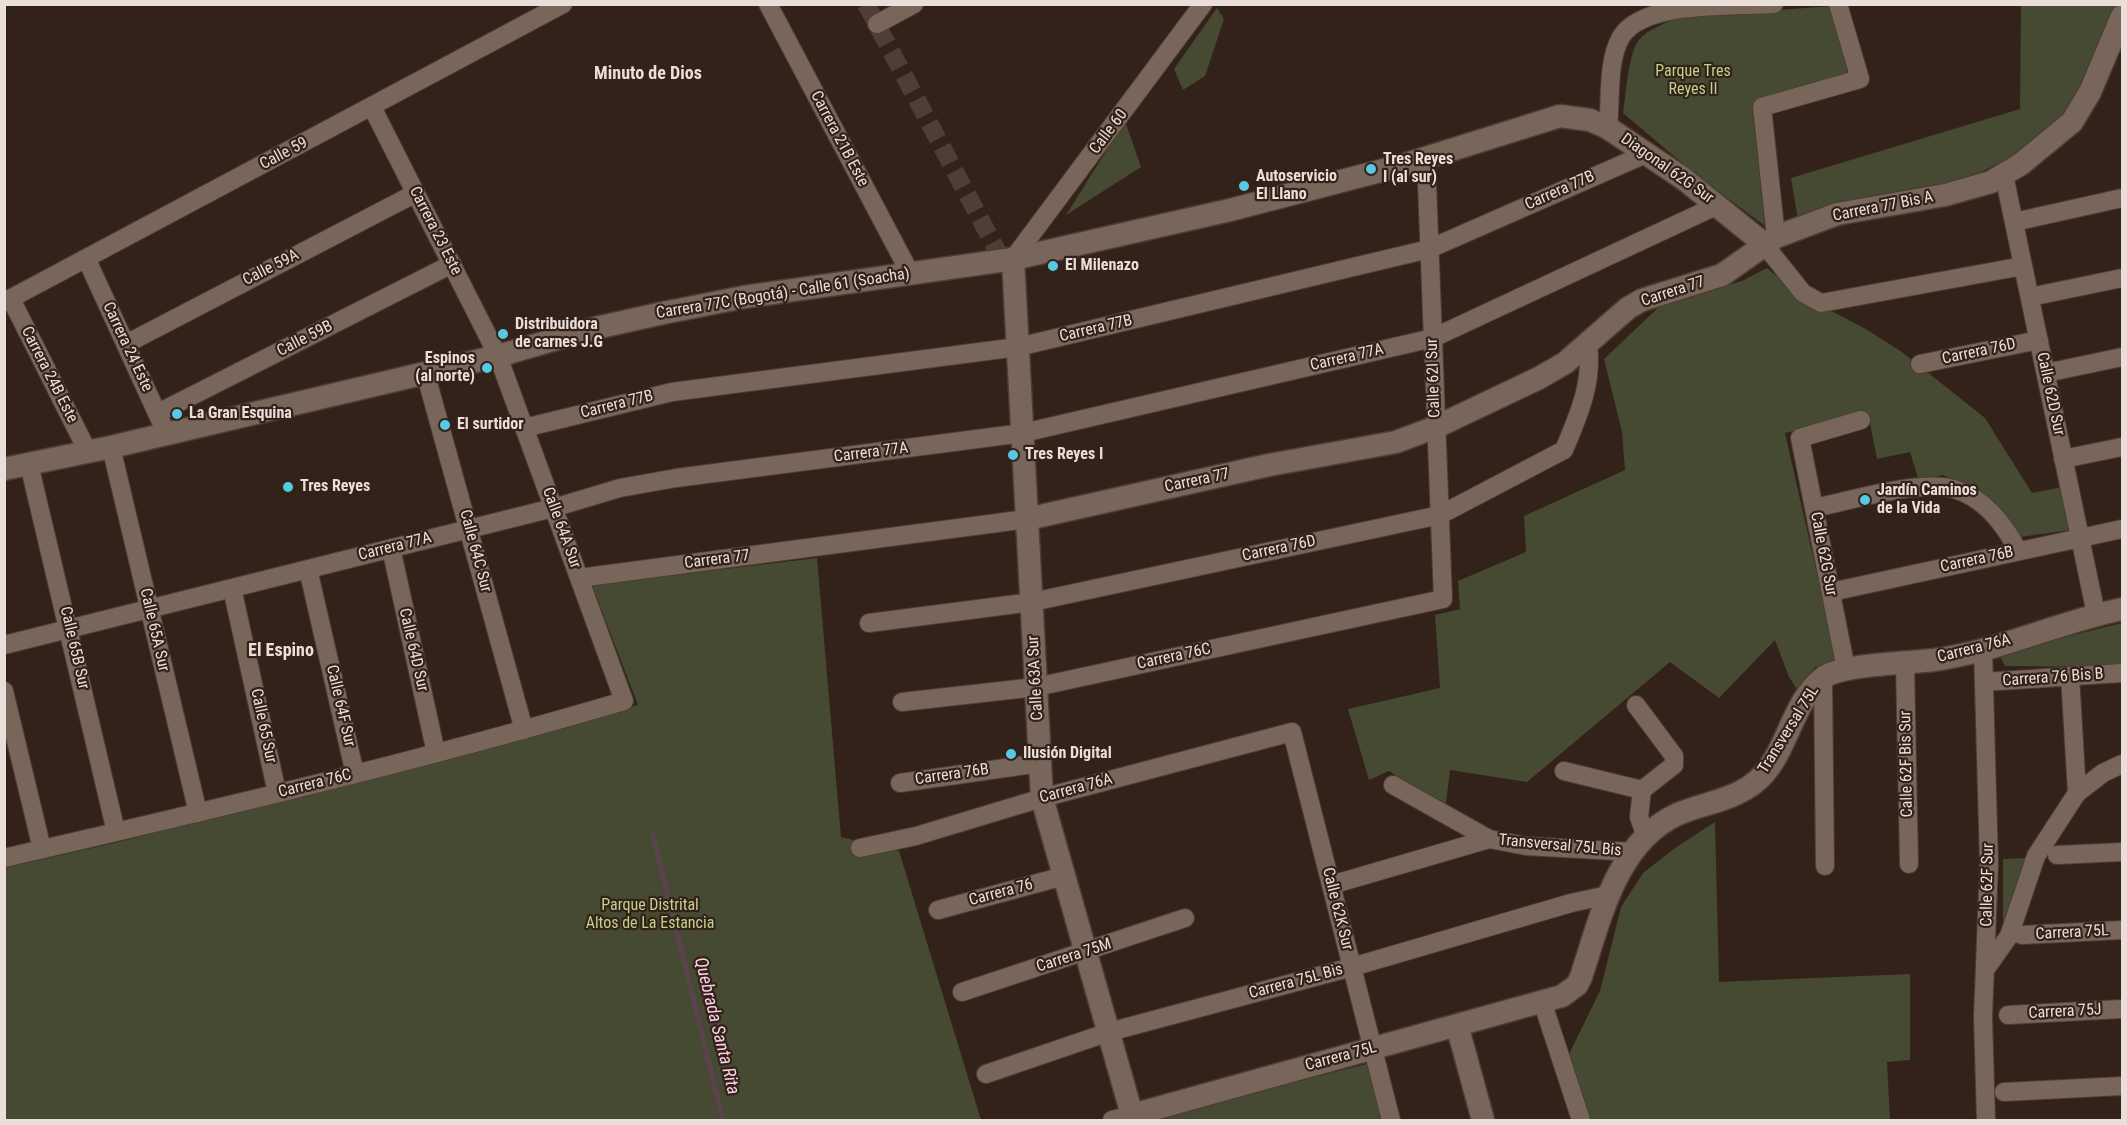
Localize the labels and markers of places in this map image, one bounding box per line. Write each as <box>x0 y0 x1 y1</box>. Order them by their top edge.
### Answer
place label: Tres Reyes I (al sur) <box>1383 150 1453 188</box>
marker: Tres Reyes I (al sur) <box>1364 162 1378 176</box>
place label: Autoservicio El Llano <box>1256 167 1337 205</box>
marker: Autoservicio El Llano <box>1237 179 1251 193</box>
place label: El Milenazo <box>1065 256 1139 276</box>
marker: El Milenazo <box>1046 259 1060 273</box>
place label: Distribuidora de carnes J.G <box>515 315 603 353</box>
marker: Distribuidora de carnes J.G <box>496 327 510 341</box>
place label: Espinos (al norte) <box>415 349 475 387</box>
marker: Espinos (al norte) <box>480 361 494 375</box>
place label: La Gran Esquina <box>189 404 292 424</box>
marker: La Gran Esquina <box>170 407 184 421</box>
place label: El surtidor <box>457 415 524 435</box>
marker: El surtidor <box>438 418 452 432</box>
place label: Tres Reyes I <box>1025 445 1103 465</box>
marker: Tres Reyes I <box>1006 448 1020 462</box>
place label: Tres Reyes <box>300 477 370 497</box>
marker: Tres Reyes <box>281 480 295 494</box>
place label: Jardín Caminos de la Vida <box>1877 481 1977 519</box>
marker: Jardín Caminos de la Vida <box>1858 493 1872 507</box>
place label: Ilusión Digital <box>1023 744 1112 764</box>
marker: Ilusión Digital <box>1004 747 1018 761</box>

